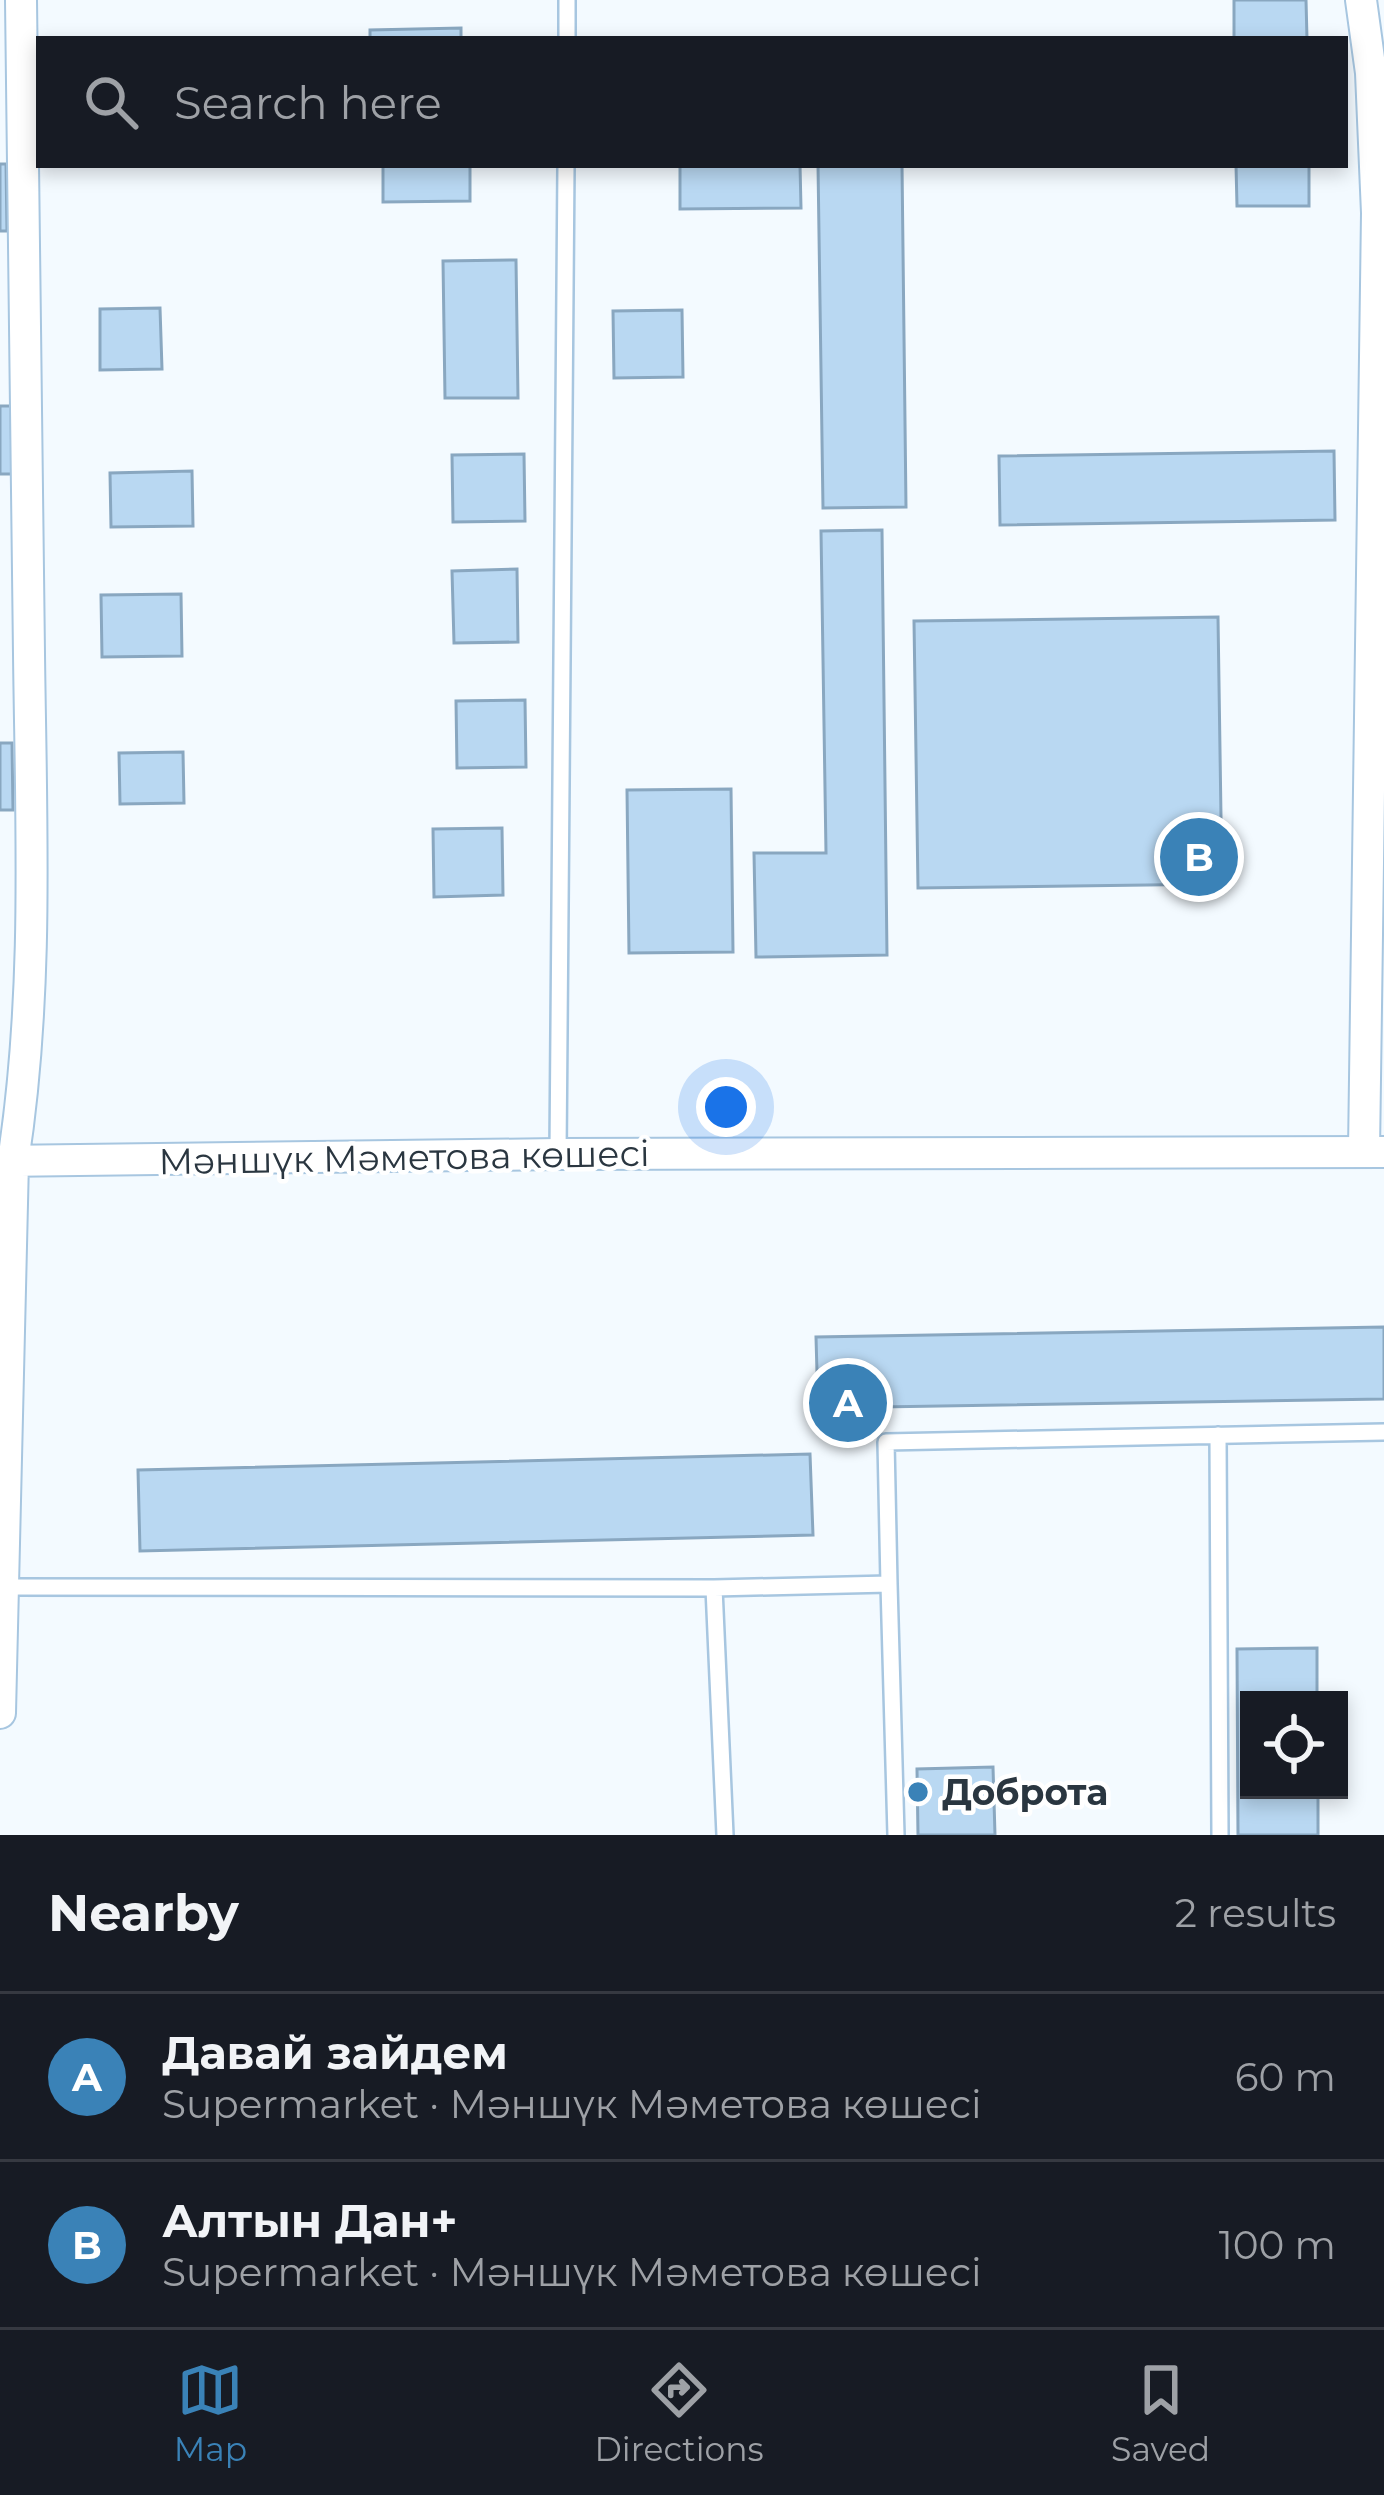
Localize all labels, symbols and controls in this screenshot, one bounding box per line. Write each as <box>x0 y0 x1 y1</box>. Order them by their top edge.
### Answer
search box <box>36 36 1348 168</box>
icon: search <box>78 69 144 135</box>
text: Search here <box>174 75 442 130</box>
pin: B <box>1160 812 1238 902</box>
your location <box>696 1077 756 1137</box>
street label: Мәншүк Мәметова көшесі <box>158 1131 650 1183</box>
pin: A <box>809 1358 887 1448</box>
map controls <box>1240 1691 1348 1799</box>
button: locate <box>1240 1691 1348 1799</box>
place label: Доброта <box>942 1770 1108 1814</box>
marker: Доброта <box>905 1779 931 1805</box>
text: Nearby <box>48 1882 239 1944</box>
text: 2 results <box>1175 1889 1336 1937</box>
text: Давай зайдем <box>162 2025 508 2080</box>
text: A <box>72 2053 102 2101</box>
text: 60 m <box>1235 2053 1336 2101</box>
text: Supermarket · Мәншүк Мәметова көшесі <box>162 2080 982 2128</box>
text: Алтын Дан+ <box>162 2193 458 2248</box>
text: B <box>72 2221 102 2269</box>
text: 100 m <box>1219 2221 1336 2269</box>
text: Supermarket · Мәншүк Мәметова көшесі <box>162 2248 982 2296</box>
tab: Map <box>174 2357 247 2469</box>
tab: Directions <box>595 2357 764 2469</box>
tab: Saved <box>1111 2357 1210 2469</box>

